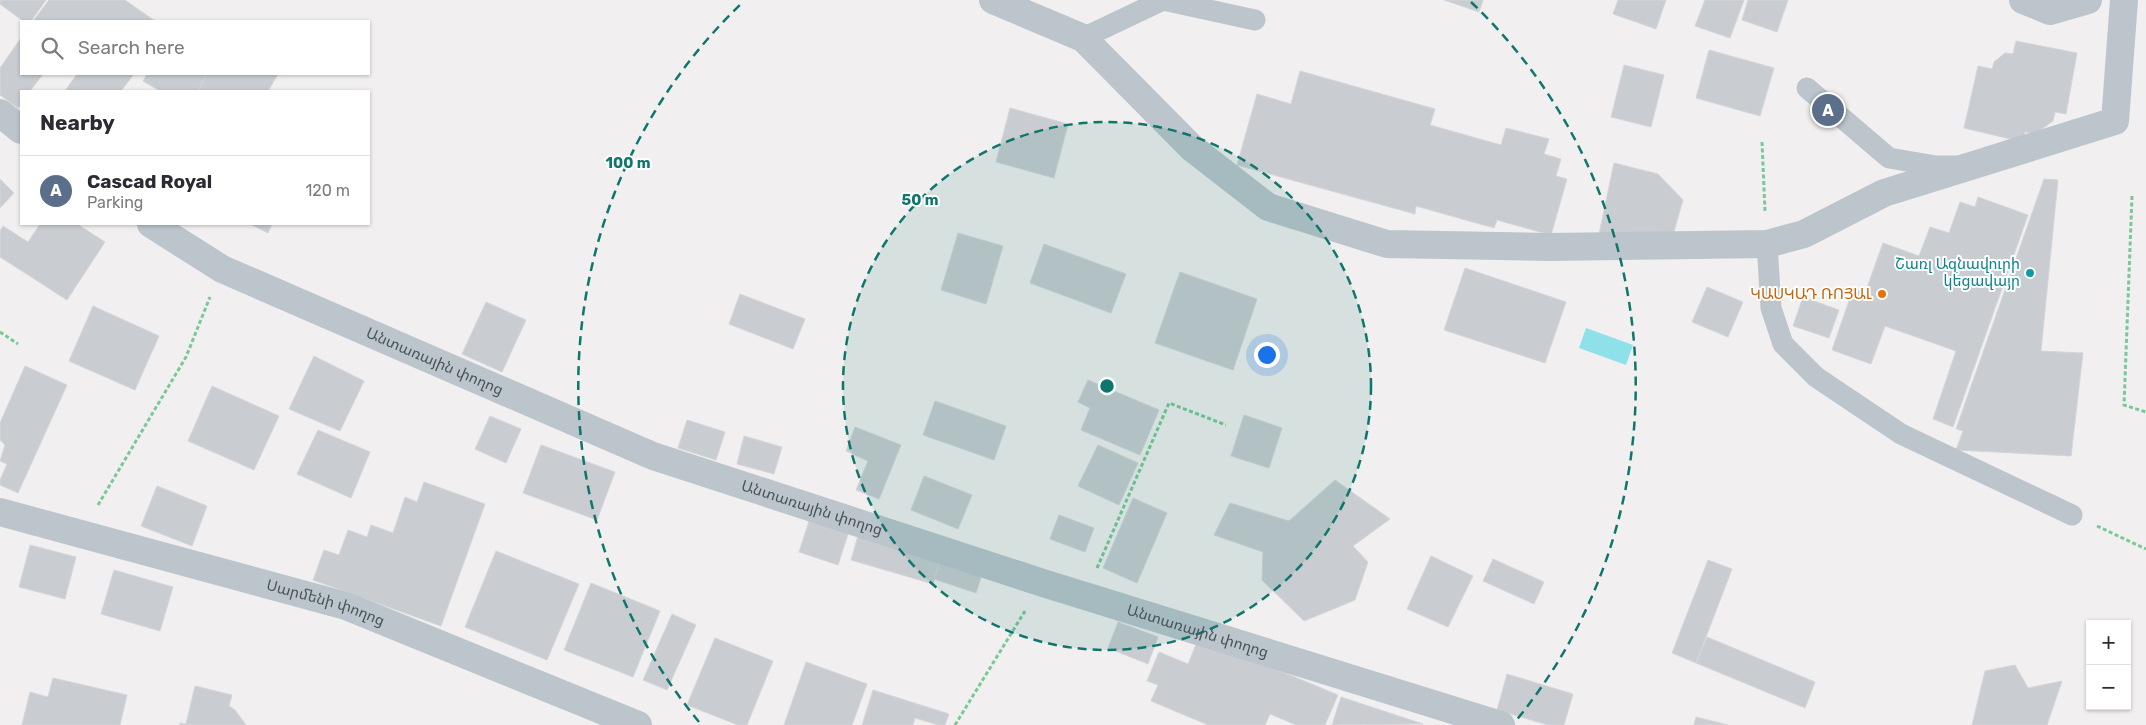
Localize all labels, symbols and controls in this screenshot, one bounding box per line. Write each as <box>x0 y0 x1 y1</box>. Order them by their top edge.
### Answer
search box <box>20 20 370 75</box>
icon: search <box>38 34 66 62</box>
text: Search here <box>78 36 185 59</box>
pin: A <box>1812 91 1844 129</box>
text: Nearby <box>40 110 115 135</box>
text: 100 m <box>606 154 650 172</box>
text: Cascad Royal <box>87 170 212 193</box>
text: A <box>50 181 62 200</box>
text: 120 m <box>305 181 350 200</box>
text: 50 m <box>902 191 938 209</box>
text: Parking <box>87 193 143 212</box>
place label: Շառլ Ազնավուրի կեցավայր <box>1895 255 2020 290</box>
marker: Շառլ Ազնավուրի կեցավայր <box>2024 267 2036 279</box>
place label: ԿԱՍԿԱԴ ՌՈՅԱԼ <box>1750 285 1872 303</box>
marker: ԿԱՍԿԱԴ ՌՈՅԱԼ <box>1876 288 1888 300</box>
street label: Անտառային փողոց <box>364 324 506 399</box>
your location <box>1254 342 1280 368</box>
centre of rings <box>1098 377 1116 395</box>
street label: Անտառային փողոց <box>739 476 885 539</box>
street label: Սարմենի փողոց <box>264 576 387 630</box>
street label: Անտառային փողոց <box>1125 601 1271 661</box>
map controls <box>2086 620 2131 710</box>
button: + <box>2086 620 2131 665</box>
button: − <box>2086 665 2131 710</box>

